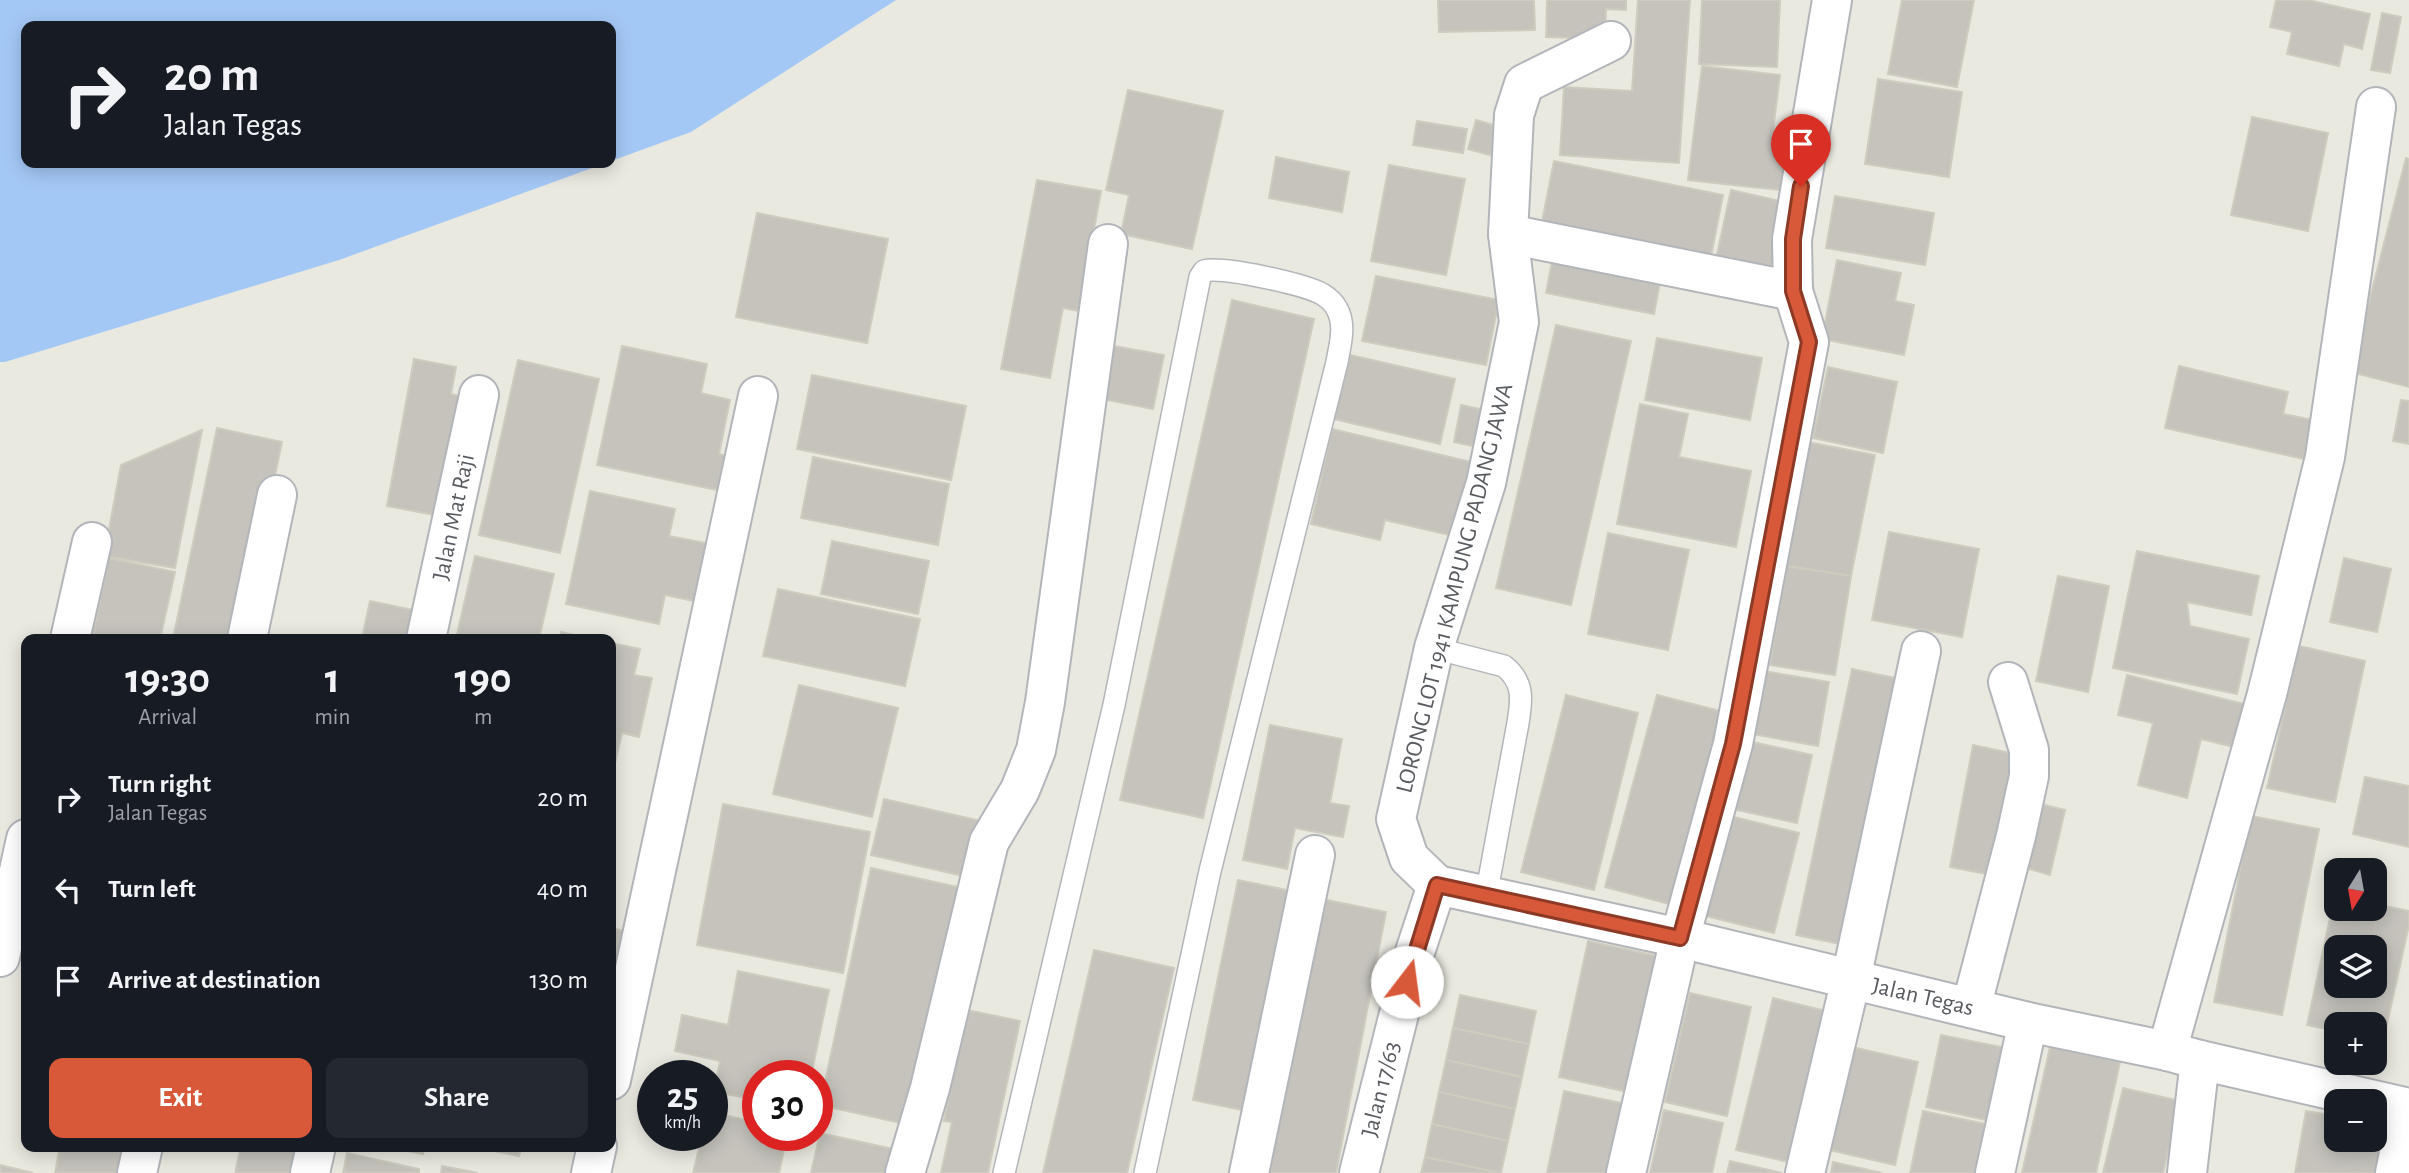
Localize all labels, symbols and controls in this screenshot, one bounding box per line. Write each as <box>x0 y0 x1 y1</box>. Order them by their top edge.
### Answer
icon: right <box>49 49 140 140</box>
text: 20 m <box>164 51 260 100</box>
text: Jalan Tegas <box>164 109 302 141</box>
pin <box>1771 114 1831 186</box>
icon: arrive <box>1782 125 1820 163</box>
street label: LORONG LOT 1941 KAMPUNG PADANG JAWA <box>1392 381 1518 796</box>
street label: Jalan Mat Raji <box>429 452 479 583</box>
text: 19:30 <box>125 658 210 700</box>
text: 1 <box>325 658 340 700</box>
text: 190 <box>454 658 512 700</box>
text: Arrival <box>138 706 197 729</box>
text: min <box>314 706 350 729</box>
text: m <box>474 706 492 729</box>
text: Turn right <box>108 771 211 797</box>
icon: right <box>49 780 87 818</box>
text: 20 m <box>537 785 588 811</box>
text: Jalan Tegas <box>108 802 207 825</box>
north arrow <box>2324 858 2387 920</box>
map controls <box>2324 858 2387 1152</box>
icon: left <box>49 871 87 909</box>
text: Turn left <box>108 876 196 902</box>
text: 40 m <box>537 876 588 902</box>
button: layers <box>2324 935 2387 998</box>
position arrow <box>1370 945 1444 1019</box>
icon: arrive <box>49 962 87 1000</box>
text: Arrive at destination <box>108 967 321 993</box>
text: 130 m <box>530 967 588 993</box>
street label: Jalan Tegas <box>1870 974 1976 1020</box>
button: + <box>2324 1012 2387 1075</box>
street label: Jalan 17/63 <box>1358 1039 1404 1139</box>
button: Exit <box>49 1058 312 1138</box>
button: Share <box>326 1058 588 1138</box>
speed limit sign: 30 <box>742 1060 833 1151</box>
text: 25 <box>667 1079 698 1114</box>
button: − <box>2324 1089 2387 1152</box>
text: km/h <box>664 1114 701 1132</box>

